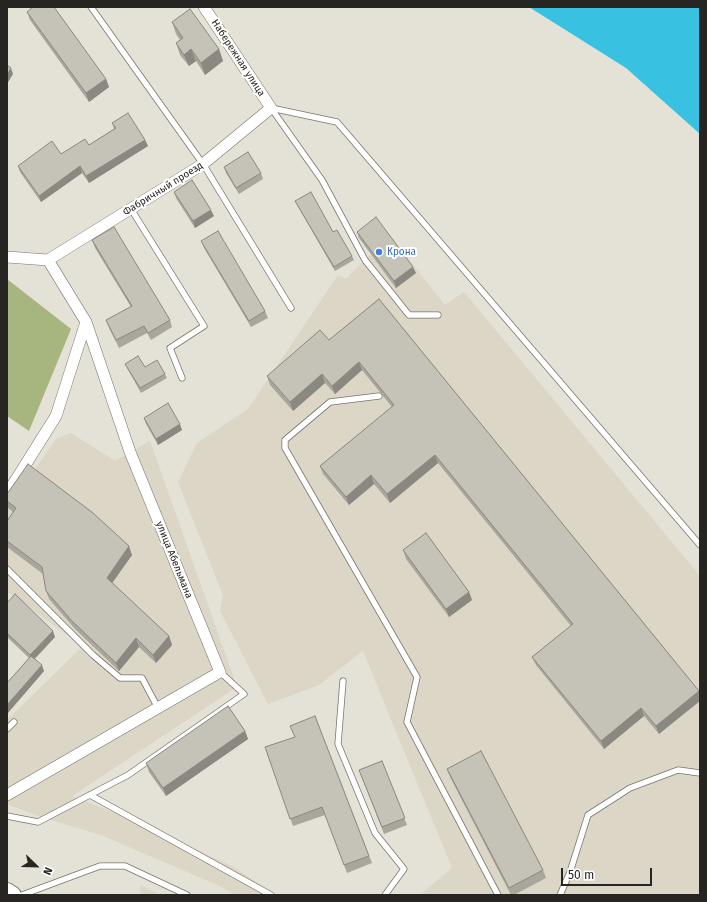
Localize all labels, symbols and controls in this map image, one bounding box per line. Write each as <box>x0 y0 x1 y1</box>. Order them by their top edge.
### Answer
street label: Набережная улица <box>209 17 267 99</box>
street label: Фабричный проезд <box>121 160 205 218</box>
place label: Крона <box>387 246 416 258</box>
marker: Крона <box>374 247 384 257</box>
street label: улица Абельмана <box>153 520 195 600</box>
north arrow <box>16 846 56 886</box>
scale bar <box>563 860 654 886</box>
text: N <box>40 865 55 877</box>
text: 50 m <box>568 868 594 882</box>

